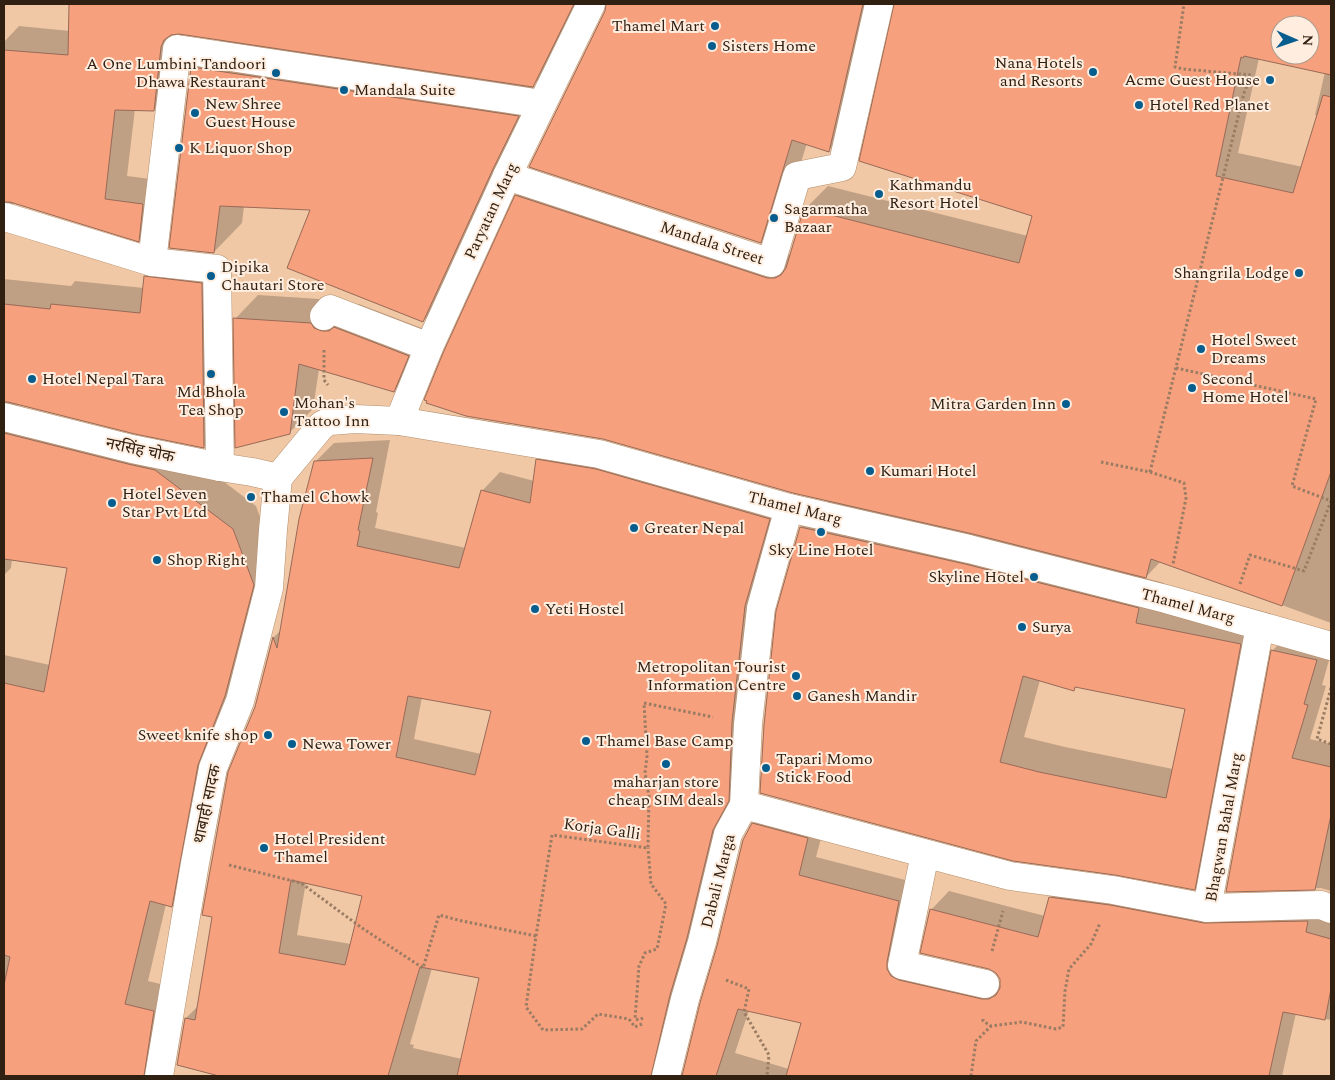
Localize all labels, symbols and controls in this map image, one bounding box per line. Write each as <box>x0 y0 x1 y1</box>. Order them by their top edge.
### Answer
place label: Thamel Mart <box>612 14 705 38</box>
north arrow <box>1270 15 1320 65</box>
marker: Thamel Mart <box>709 20 721 32</box>
place label: Sisters Home <box>722 34 816 58</box>
text: N <box>1297 34 1318 47</box>
marker: Sisters Home <box>706 40 718 52</box>
place label: Nana Hotels and Resorts <box>995 51 1083 93</box>
place label: A One Lumbini Tandoori Dhawa Restaurant <box>86 52 266 94</box>
marker: Nana Hotels and Resorts <box>1087 66 1099 78</box>
marker: A One Lumbini Tandoori Dhawa Restaurant <box>270 67 282 79</box>
place label: Acme Guest House <box>1124 68 1260 92</box>
marker: Acme Guest House <box>1264 74 1276 86</box>
place label: Mandala Suite <box>354 78 456 102</box>
marker: Mandala Suite <box>338 84 350 96</box>
place label: New Shree Guest House <box>205 92 296 134</box>
place label: Hotel Red Planet <box>1149 93 1270 117</box>
marker: Hotel Red Planet <box>1133 99 1145 111</box>
marker: New Shree Guest House <box>189 107 201 119</box>
place label: K Liquor Shop <box>189 136 292 160</box>
marker: K Liquor Shop <box>173 142 185 154</box>
street label: Paryatan Marg <box>458 159 524 263</box>
place label: Kathmandu Resort Hotel <box>889 173 979 215</box>
marker: Kathmandu Resort Hotel <box>873 188 885 200</box>
place label: Sagarmatha Bazaar <box>784 197 868 239</box>
marker: Sagarmatha Bazaar <box>768 212 780 224</box>
street label: Mandala Street <box>657 215 767 271</box>
place label: Dipika Chautari Store <box>221 255 325 297</box>
place label: Shangrila Lodge <box>1174 261 1289 285</box>
marker: Shangrila Lodge <box>1293 267 1305 279</box>
marker: Dipika Chautari Store <box>205 270 217 282</box>
place label: Hotel Sweet Dreams <box>1211 328 1297 370</box>
marker: Hotel Sweet Dreams <box>1195 343 1207 355</box>
place label: Hotel Nepal Tara <box>42 367 164 391</box>
place label: Second Home Hotel <box>1202 367 1289 409</box>
marker: Md Bhola Tea Shop <box>205 368 217 380</box>
marker: Hotel Nepal Tara <box>26 373 38 385</box>
place label: Md Bhola Tea Shop <box>176 380 246 422</box>
marker: Second Home Hotel <box>1186 382 1198 394</box>
place label: Mohan's Tattoo Inn <box>294 391 370 433</box>
place label: Mitra Garden Inn <box>930 392 1056 416</box>
marker: Mitra Garden Inn <box>1060 398 1072 410</box>
marker: Mohan's Tattoo Inn <box>278 406 290 418</box>
street label: नरसिंह चोक <box>104 431 177 469</box>
place label: Kumari Hotel <box>880 459 977 483</box>
marker: Kumari Hotel <box>864 465 876 477</box>
place label: Hotel Seven Star Pvt Ltd <box>122 482 207 524</box>
place label: Thamel Chowk <box>261 485 370 509</box>
street label: Thamel Marg <box>745 485 845 531</box>
marker: Thamel Chowk <box>245 491 257 503</box>
marker: Hotel Seven Star Pvt Ltd <box>106 497 118 509</box>
place label: Greater Nepal <box>644 516 744 540</box>
marker: Greater Nepal <box>628 522 640 534</box>
marker: Sky Line Hotel <box>815 526 827 538</box>
place label: Sky Line Hotel <box>769 538 874 562</box>
place label: Shop Right <box>167 548 246 572</box>
marker: Shop Right <box>151 554 163 566</box>
place label: Skyline Hotel <box>928 565 1024 589</box>
marker: Skyline Hotel <box>1028 571 1040 583</box>
street label: Thamel Marg <box>1138 582 1238 630</box>
place label: Yeti Hostel <box>545 597 624 621</box>
marker: Yeti Hostel <box>529 603 541 615</box>
place label: Surya <box>1032 615 1072 639</box>
marker: Surya <box>1016 621 1028 633</box>
place label: Metropolitan Tourist Information Centre <box>636 655 786 697</box>
marker: Metropolitan Tourist Information Centre <box>790 670 802 682</box>
place label: Ganesh Mandir <box>807 684 917 708</box>
marker: Ganesh Mandir <box>791 690 803 702</box>
place label: Sweet knife shop <box>138 723 258 747</box>
marker: Sweet knife shop <box>262 729 274 741</box>
place label: Thamel Base Camp <box>596 729 733 753</box>
place label: Newa Tower <box>302 732 391 756</box>
marker: Thamel Base Camp <box>580 735 592 747</box>
marker: Newa Tower <box>286 738 298 750</box>
place label: Tapari Momo Stick Food <box>776 747 873 789</box>
street label: Bhagwan Bahal Marg <box>1199 750 1249 904</box>
marker: maharjan store cheap SIM deals <box>660 758 672 770</box>
street label: थाबाही सादक <box>187 762 227 846</box>
marker: Tapari Momo Stick Food <box>760 762 772 774</box>
place label: maharjan store cheap SIM deals <box>608 770 724 812</box>
street label: Korja Galli <box>562 812 642 846</box>
place label: Hotel President Thamel <box>274 827 386 869</box>
street label: Dabali Marga <box>695 831 741 931</box>
marker: Hotel President Thamel <box>258 842 270 854</box>

